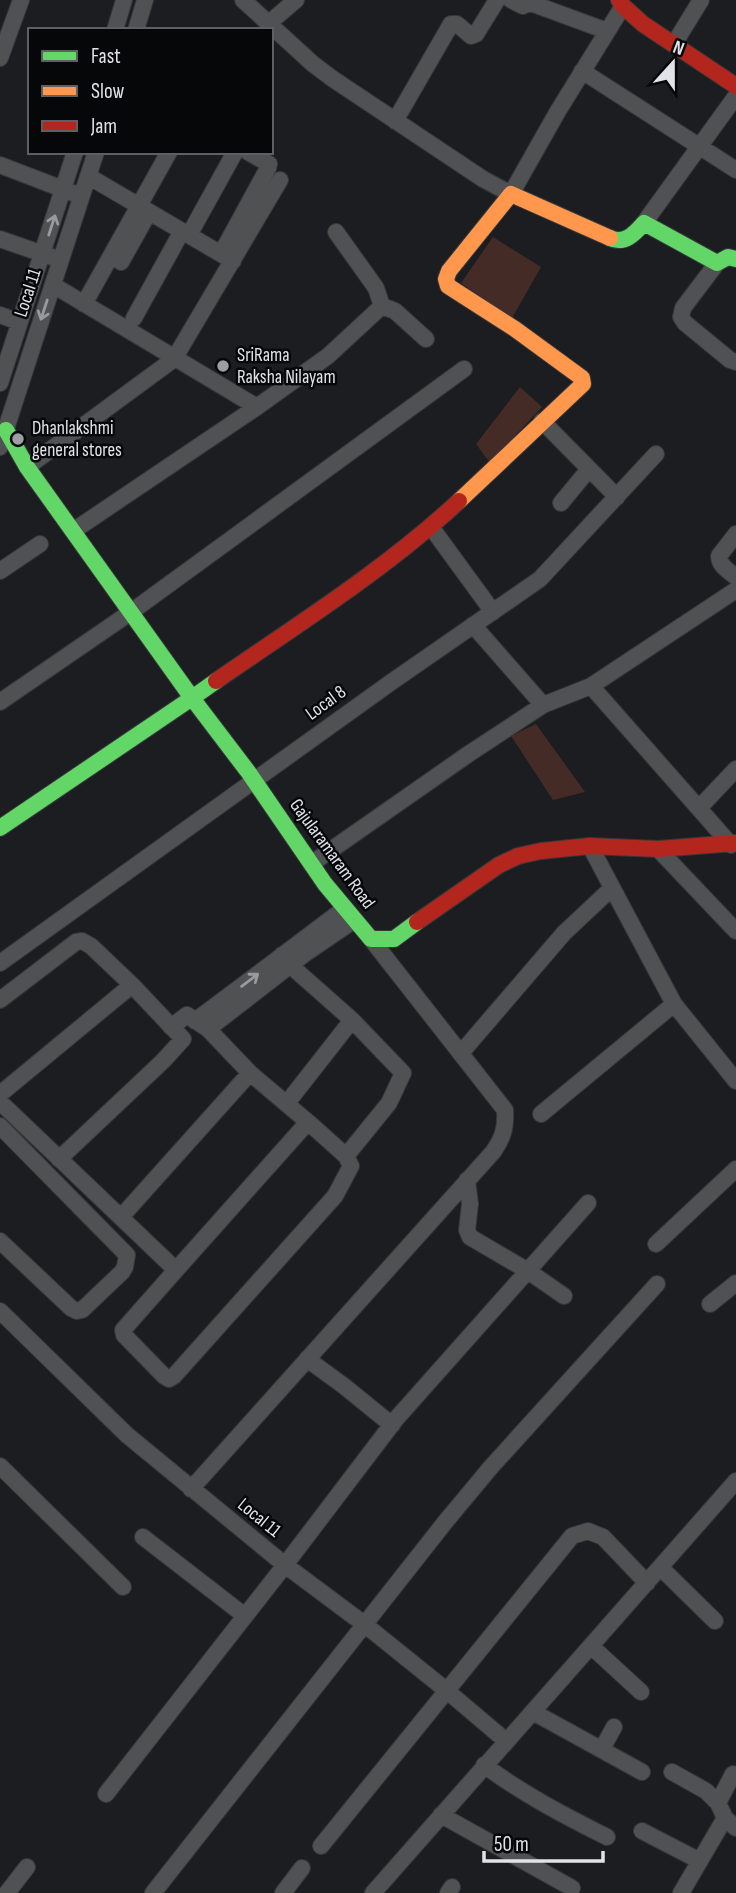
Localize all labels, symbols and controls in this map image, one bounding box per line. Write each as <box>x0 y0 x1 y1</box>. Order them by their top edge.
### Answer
legend <box>28 28 273 154</box>
north arrow <box>638 28 708 98</box>
text: N <box>670 36 687 61</box>
text: Fast <box>91 44 121 69</box>
text: Slow <box>91 79 125 104</box>
text: Jam <box>90 114 117 139</box>
one-way arrow <box>46 214 59 236</box>
street label: Local 11 <box>9 266 47 320</box>
one-way arrow <box>37 299 50 321</box>
place label: SriRama Raksha Nilayam <box>237 344 336 389</box>
marker: SriRama Raksha Nilayam <box>215 358 231 374</box>
place label: Dhanlakshmi general stores <box>32 417 122 462</box>
marker: Dhanlakshmi general stores <box>10 431 26 447</box>
street label: Local 8 <box>301 681 351 725</box>
street label: Gajularamaram Road <box>284 795 380 913</box>
one-way arrow <box>240 972 259 987</box>
street label: Local 11 <box>233 1494 286 1543</box>
scale bar <box>484 1820 603 1864</box>
text: 50 m <box>494 1832 529 1857</box>

